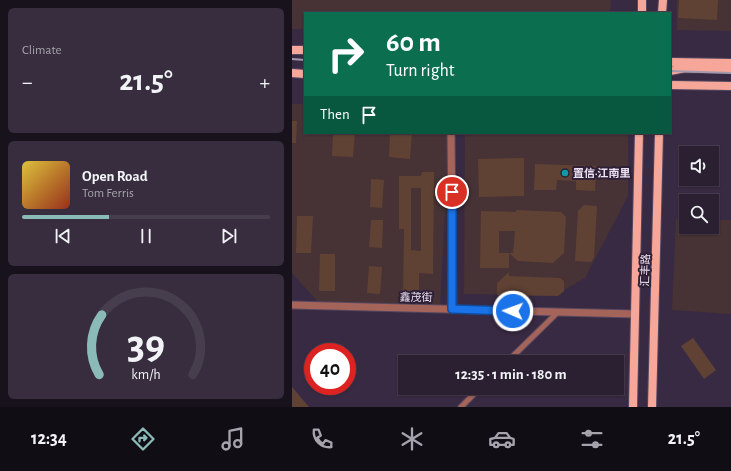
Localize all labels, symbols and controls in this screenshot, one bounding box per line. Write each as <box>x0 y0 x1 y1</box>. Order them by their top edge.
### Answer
icon: right <box>320 28 372 80</box>
text: 60 m <box>386 29 441 57</box>
text: Climate <box>22 44 61 57</box>
text: Turn right <box>386 62 455 80</box>
text: 21.5° <box>119 66 173 96</box>
text: − <box>22 71 33 93</box>
text: + <box>259 71 270 93</box>
icon: arrive <box>358 104 380 126</box>
text: Then <box>320 107 350 122</box>
map controls <box>679 146 719 234</box>
button: sound <box>679 146 719 186</box>
place label: 置信·江南里 <box>573 167 631 179</box>
marker: 置信·江南里 <box>560 168 570 178</box>
text: Open Road <box>82 169 148 184</box>
pin <box>435 175 469 209</box>
icon: arrive <box>441 181 463 203</box>
text: Tom Ferris <box>82 187 134 200</box>
button: search <box>679 194 719 234</box>
icon: previous <box>52 225 74 247</box>
icon: pause <box>135 225 157 247</box>
icon: next <box>218 225 240 247</box>
street label: 汇丰路 <box>638 253 652 287</box>
position arrow <box>492 290 534 332</box>
street label: 鑫茂街 <box>399 291 433 303</box>
text: 39 <box>127 324 165 365</box>
speed limit sign: 40 <box>304 343 356 395</box>
text: km/h <box>131 367 161 381</box>
text: 12:35 · 1 min · 180 m <box>455 367 567 382</box>
icon: directions <box>129 425 157 453</box>
icon: music <box>219 425 247 453</box>
icon: phone <box>308 425 336 453</box>
icon: climate <box>398 425 426 453</box>
icon: car <box>488 425 516 453</box>
icon: filters <box>578 425 606 453</box>
text: 12:34 <box>31 430 67 448</box>
text: 21.5° <box>668 430 700 448</box>

